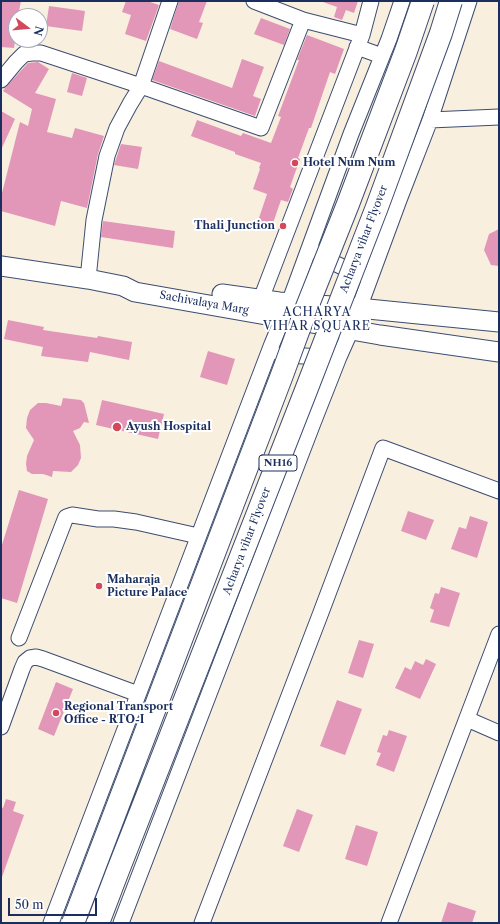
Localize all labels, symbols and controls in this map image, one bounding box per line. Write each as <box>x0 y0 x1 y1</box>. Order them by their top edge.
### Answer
north arrow <box>8 8 48 48</box>
text: N <box>31 25 47 38</box>
place label: Hotel Num Num <box>303 156 395 170</box>
marker: Hotel Num Num <box>290 158 300 168</box>
street label: Acharya vihar Flyover <box>337 183 391 295</box>
place label: Thali Junction <box>194 219 275 233</box>
marker: Thali Junction <box>278 221 288 231</box>
street label: Sachivalaya Marg <box>158 289 250 317</box>
district label: ACHARYA VIHAR SQUARE <box>263 306 371 334</box>
place label: Ayush Hospital <box>126 420 211 434</box>
marker: Ayush Hospital <box>111 421 123 433</box>
road number: NH16 <box>259 455 297 471</box>
street label: Acharya vihar Flyover <box>220 485 274 597</box>
place label: Maharaja Picture Palace <box>107 573 187 599</box>
marker: Maharaja Picture Palace <box>94 581 104 591</box>
place label: Regional Transport Office - RTO-I <box>64 700 173 726</box>
marker: Regional Transport Office - RTO-I <box>51 708 61 718</box>
scale bar <box>10 890 99 916</box>
text: 50 m <box>15 897 44 912</box>

